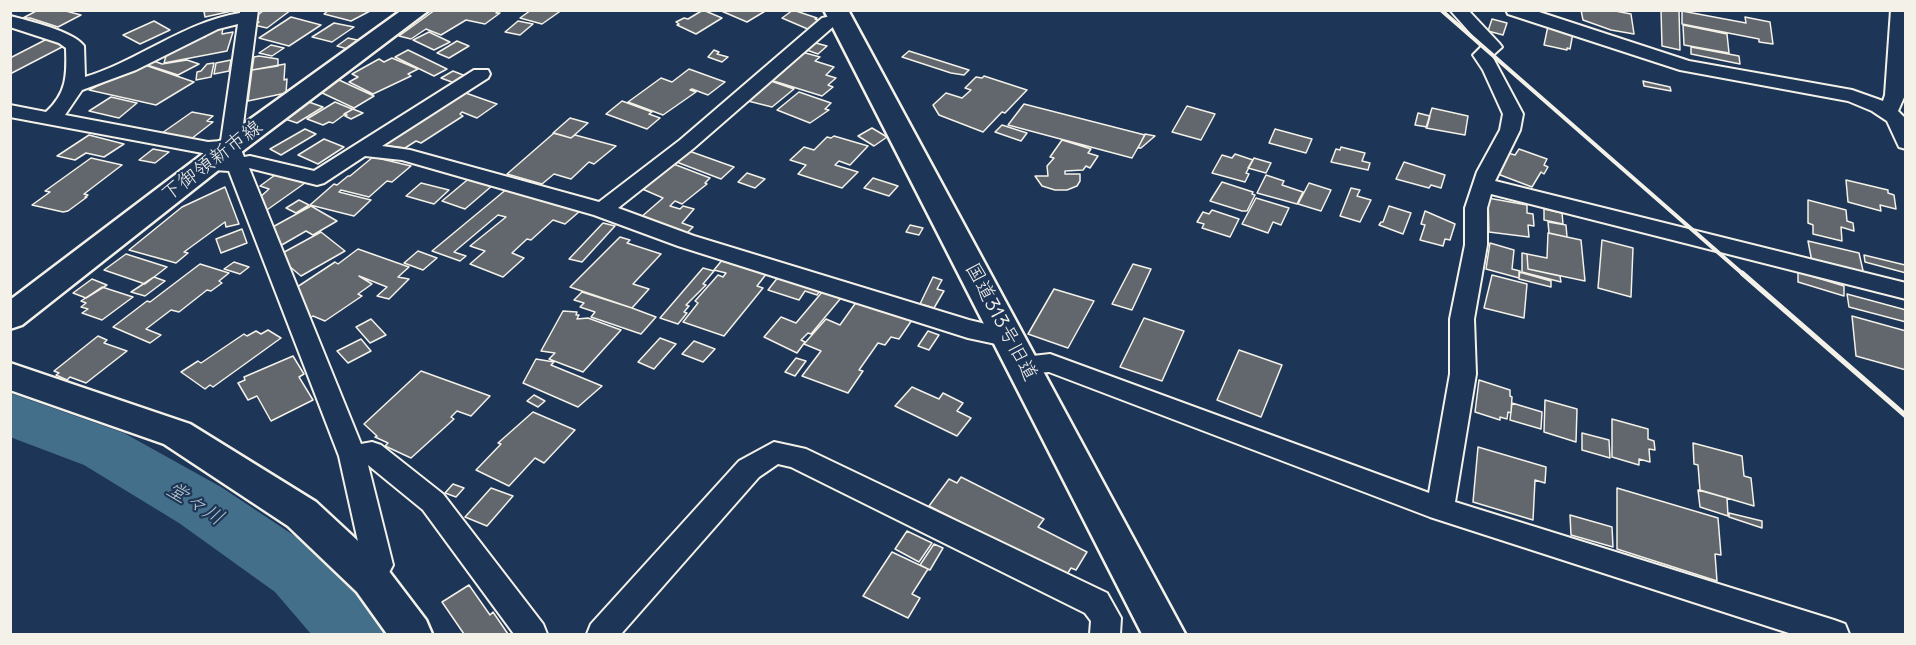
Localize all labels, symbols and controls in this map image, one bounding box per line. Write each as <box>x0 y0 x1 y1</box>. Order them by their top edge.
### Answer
street label: 下御領新市線 <box>157 115 267 207</box>
street label: 国道313号旧道 <box>960 259 1042 385</box>
water label: 堂々川 <box>162 477 228 531</box>

